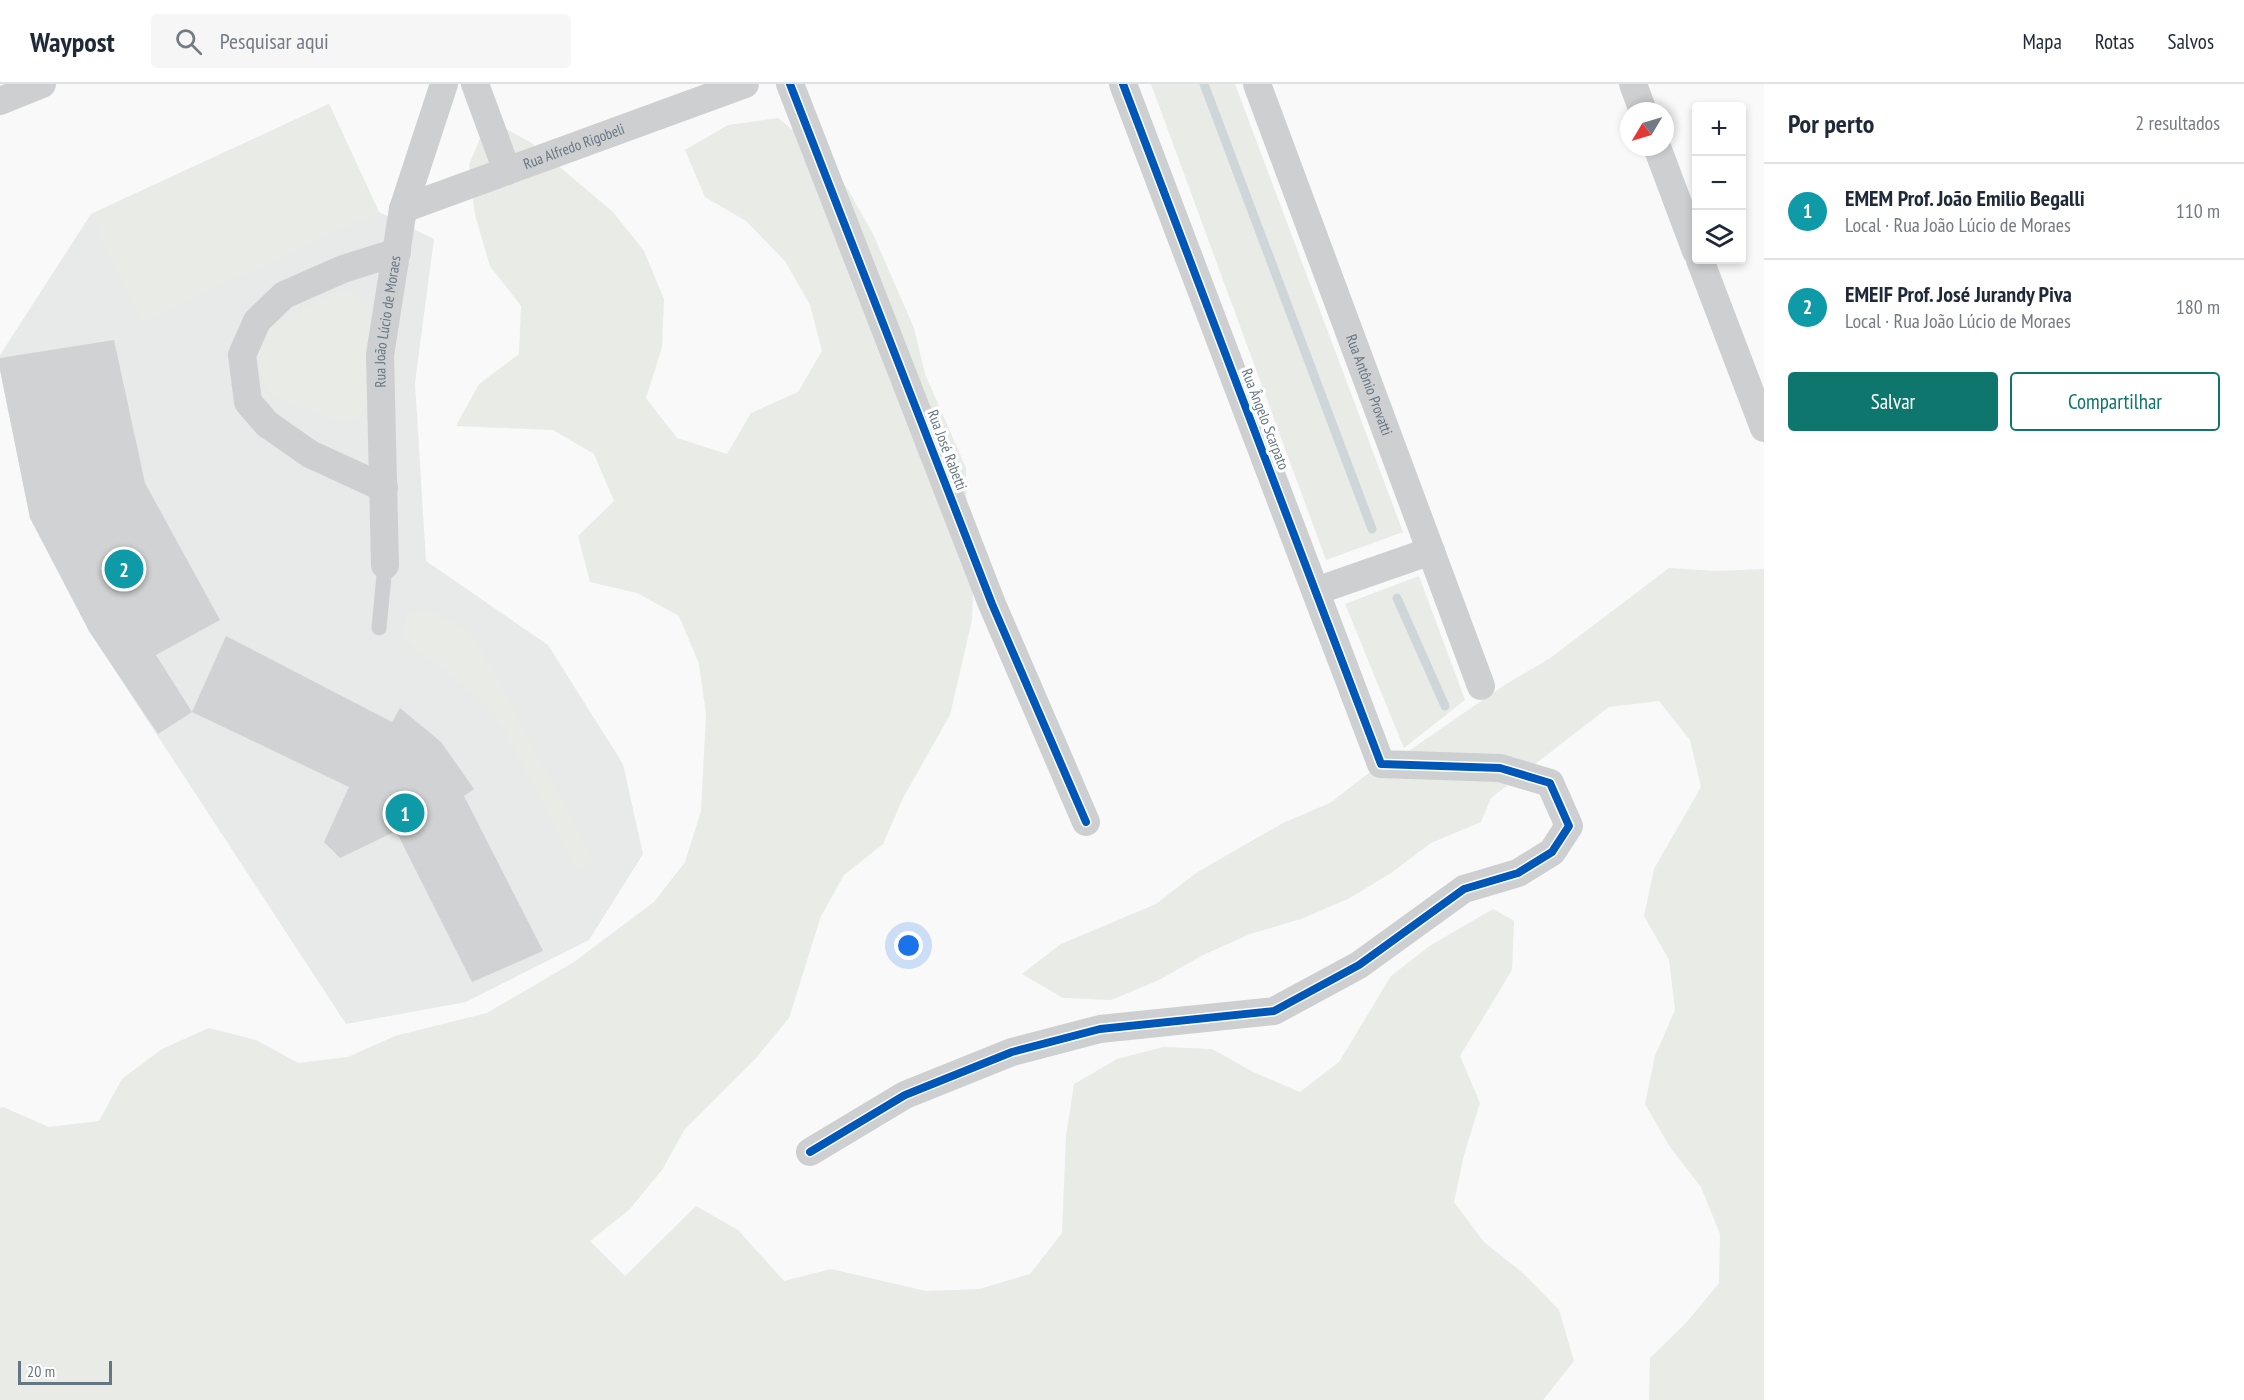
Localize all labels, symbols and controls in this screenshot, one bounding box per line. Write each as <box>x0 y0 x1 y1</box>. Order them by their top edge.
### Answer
search box <box>151 14 571 68</box>
text: Waypost <box>30 23 115 60</box>
icon: search <box>172 25 205 58</box>
text: Pesquisar aqui <box>220 27 329 55</box>
text: Mapa <box>2022 28 2062 55</box>
text: Rotas <box>2095 28 2134 55</box>
text: Salvos <box>2167 28 2214 55</box>
north arrow <box>1620 102 1674 156</box>
map controls <box>1692 102 1746 264</box>
button: + <box>1692 102 1746 156</box>
text: Por perto <box>1788 107 1874 140</box>
text: 2 resultados <box>2135 110 2220 136</box>
street label: Rua Alfredo Rigobeli <box>521 119 627 173</box>
button: − <box>1692 156 1746 210</box>
text: EMEM Prof. João Emilio Begalli <box>1845 184 2085 212</box>
text: 1 <box>1803 198 1812 224</box>
text: 110 m <box>2176 198 2220 224</box>
button: layers <box>1692 210 1746 264</box>
text: Local · Rua João Lúcio de Moraes <box>1845 212 2071 238</box>
street label: Rua João Lúcio de Moraes <box>370 254 405 388</box>
text: EMEIF Prof. José Jurandy Piva <box>1845 280 2072 308</box>
text: 2 <box>1803 294 1812 320</box>
text: 180 m <box>2176 294 2220 320</box>
text: Local · Rua João Lúcio de Moraes <box>1845 308 2071 334</box>
street label: Rua Antônio Provatti <box>1342 331 1397 438</box>
street label: Rua Ângelo Scarpato <box>1237 366 1293 472</box>
button: Salvar <box>1788 372 1998 431</box>
button: Compartilhar <box>2010 372 2220 431</box>
street label: Rua José Rabetti <box>923 407 972 493</box>
pin: 2 <box>104 546 144 592</box>
pin: 1 <box>386 790 424 836</box>
your location <box>894 931 923 960</box>
scale bar <box>18 1358 112 1386</box>
text: 20 m <box>27 1361 55 1381</box>

